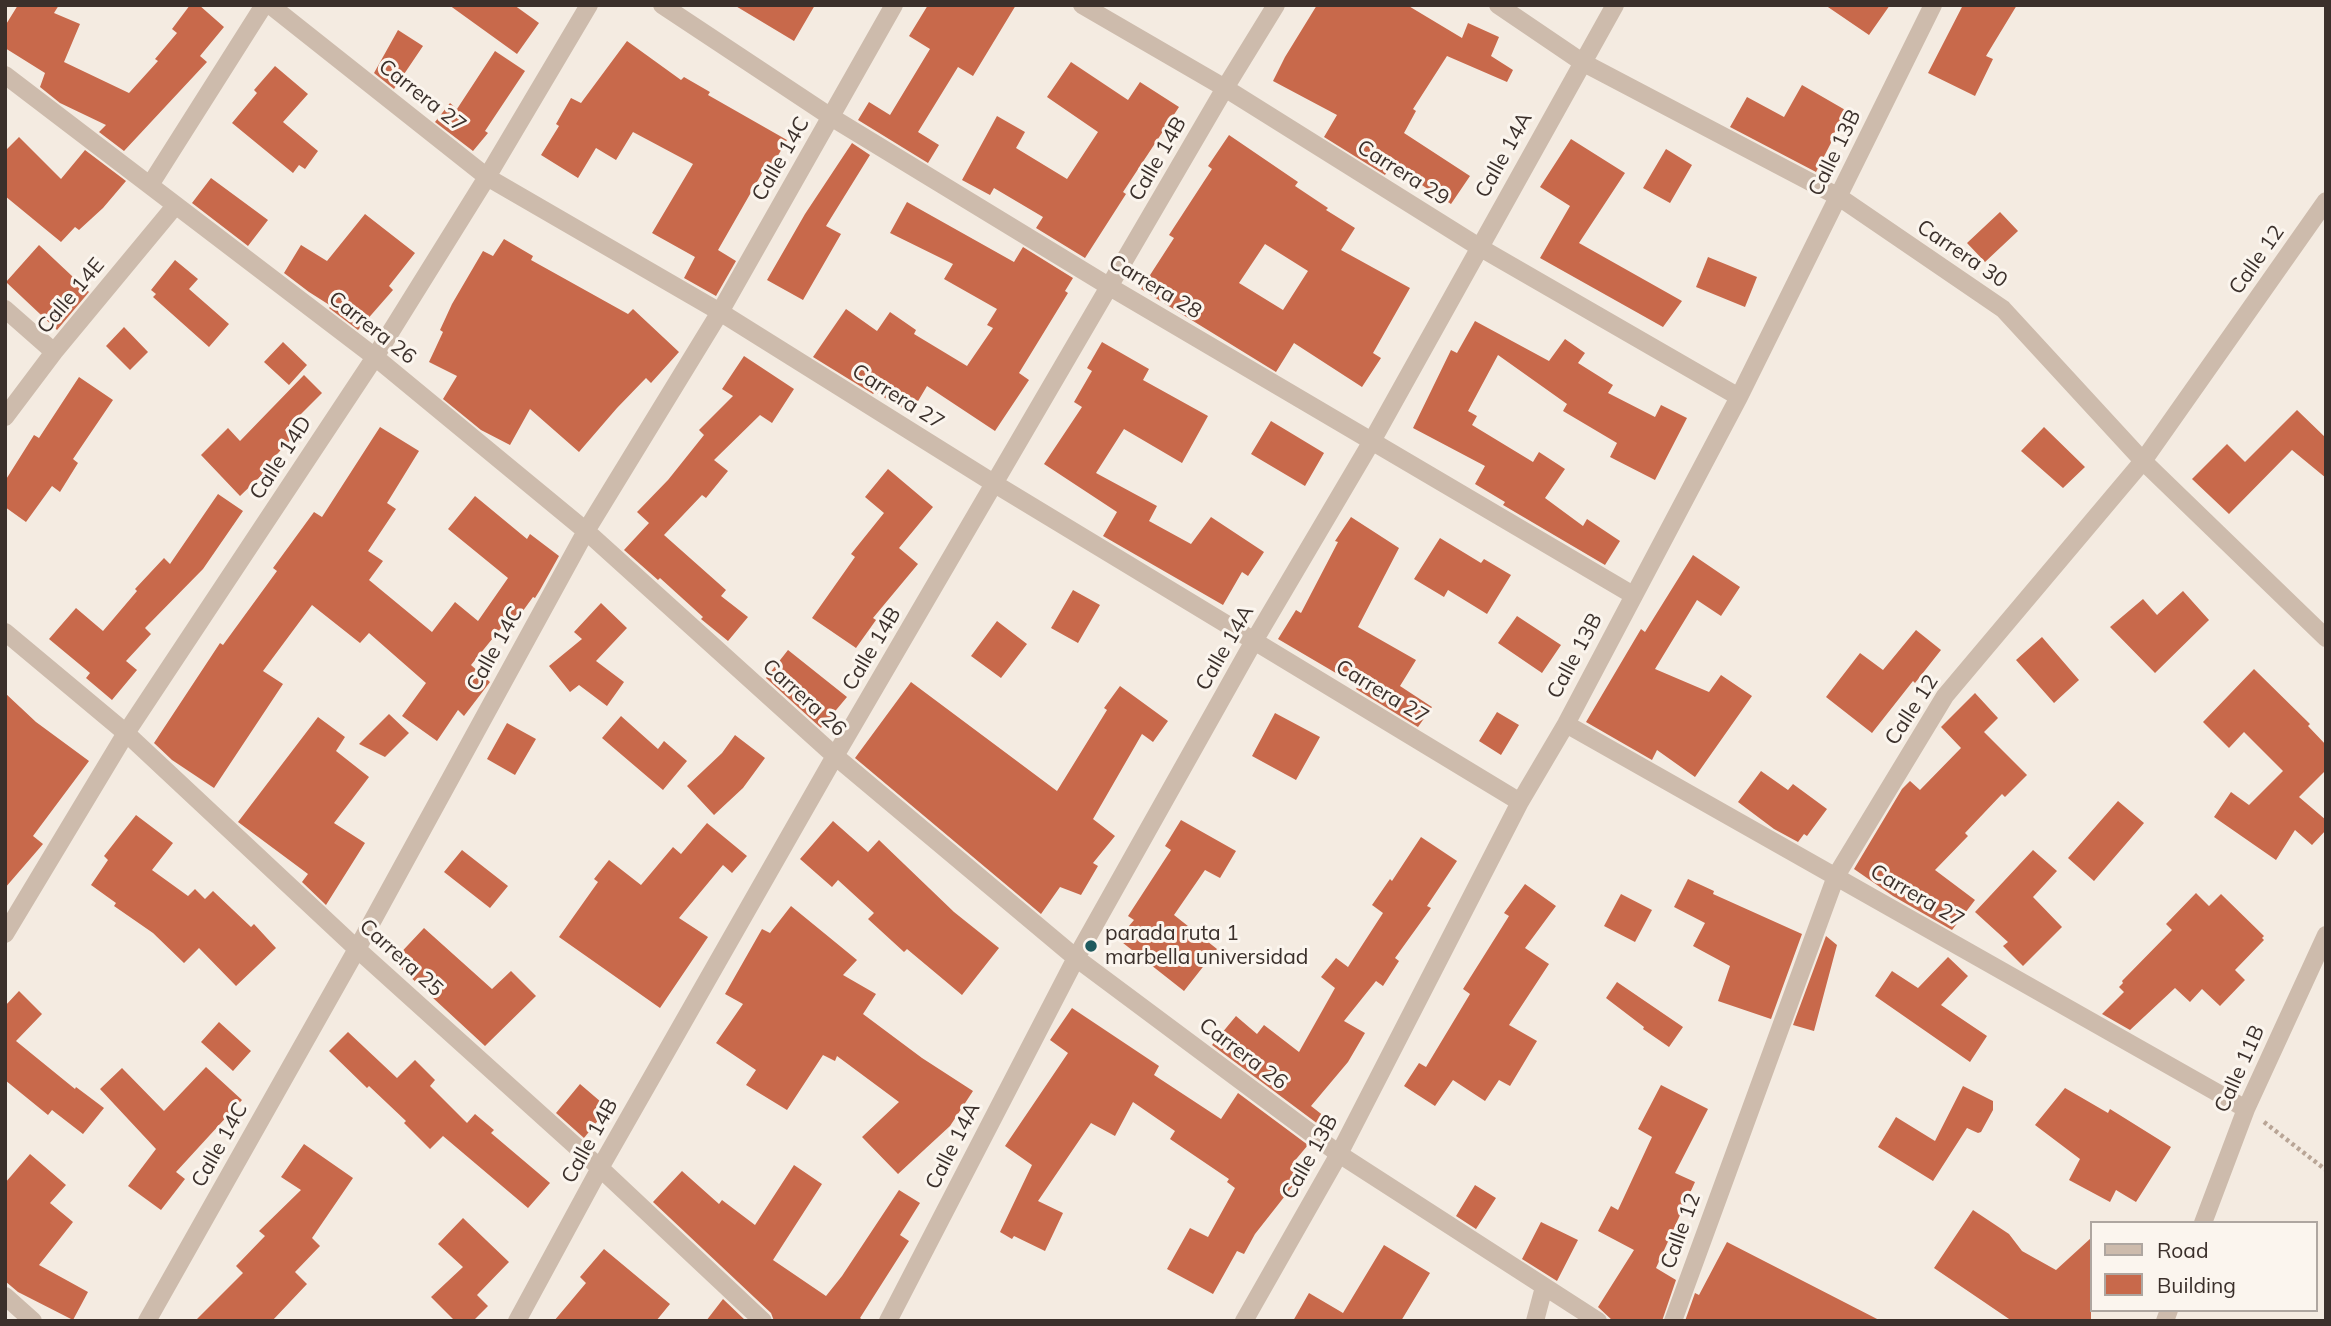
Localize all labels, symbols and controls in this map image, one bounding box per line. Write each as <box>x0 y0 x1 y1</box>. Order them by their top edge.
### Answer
street label: Carrera 27 <box>373 54 471 138</box>
street label: Calle 13B <box>1803 106 1867 200</box>
street label: Calle 14A <box>1470 108 1538 202</box>
street label: Calle 14C <box>747 112 815 206</box>
street label: Calle 14B <box>1124 112 1192 206</box>
street label: Carrera 29 <box>1352 135 1454 211</box>
street label: Carrera 30 <box>1912 214 2012 294</box>
street label: Calle 12 <box>2224 221 2290 299</box>
street label: Carrera 28 <box>1104 249 1206 325</box>
street label: Calle 14E <box>32 253 110 339</box>
street label: Carrera 26 <box>323 286 421 370</box>
street label: Carrera 27 <box>847 359 949 435</box>
street label: Calle 14D <box>245 412 317 504</box>
street label: Calle 14A <box>1191 601 1259 695</box>
street label: Calle 14C <box>461 602 529 696</box>
street label: Calle 14B <box>837 603 907 695</box>
street label: Calle 13B <box>1542 609 1608 703</box>
street label: Carrera 26 <box>757 654 851 742</box>
street label: Carrera 27 <box>1331 654 1433 730</box>
street label: Calle 12 <box>1880 670 1944 750</box>
street label: Carrera 27 <box>1866 859 1968 933</box>
street label: Carrera 25 <box>354 914 448 1002</box>
place label: parada ruta 1 marbella universidad <box>1105 921 1308 971</box>
marker: parada ruta 1 marbella universidad <box>1083 938 1099 954</box>
street label: Carrera 26 <box>1194 1013 1292 1095</box>
street label: Calle 11B <box>2210 1021 2270 1117</box>
street label: Calle 14B <box>556 1094 624 1188</box>
street label: Calle 14C <box>186 1098 254 1192</box>
street label: Calle 14A <box>920 1098 986 1194</box>
street label: Calle 13B <box>1276 1110 1344 1204</box>
street label: Calle 12 <box>1656 1190 1706 1272</box>
legend <box>2090 1221 2317 1312</box>
text: Road <box>2157 1237 2208 1263</box>
text: Building <box>2157 1272 2236 1298</box>

